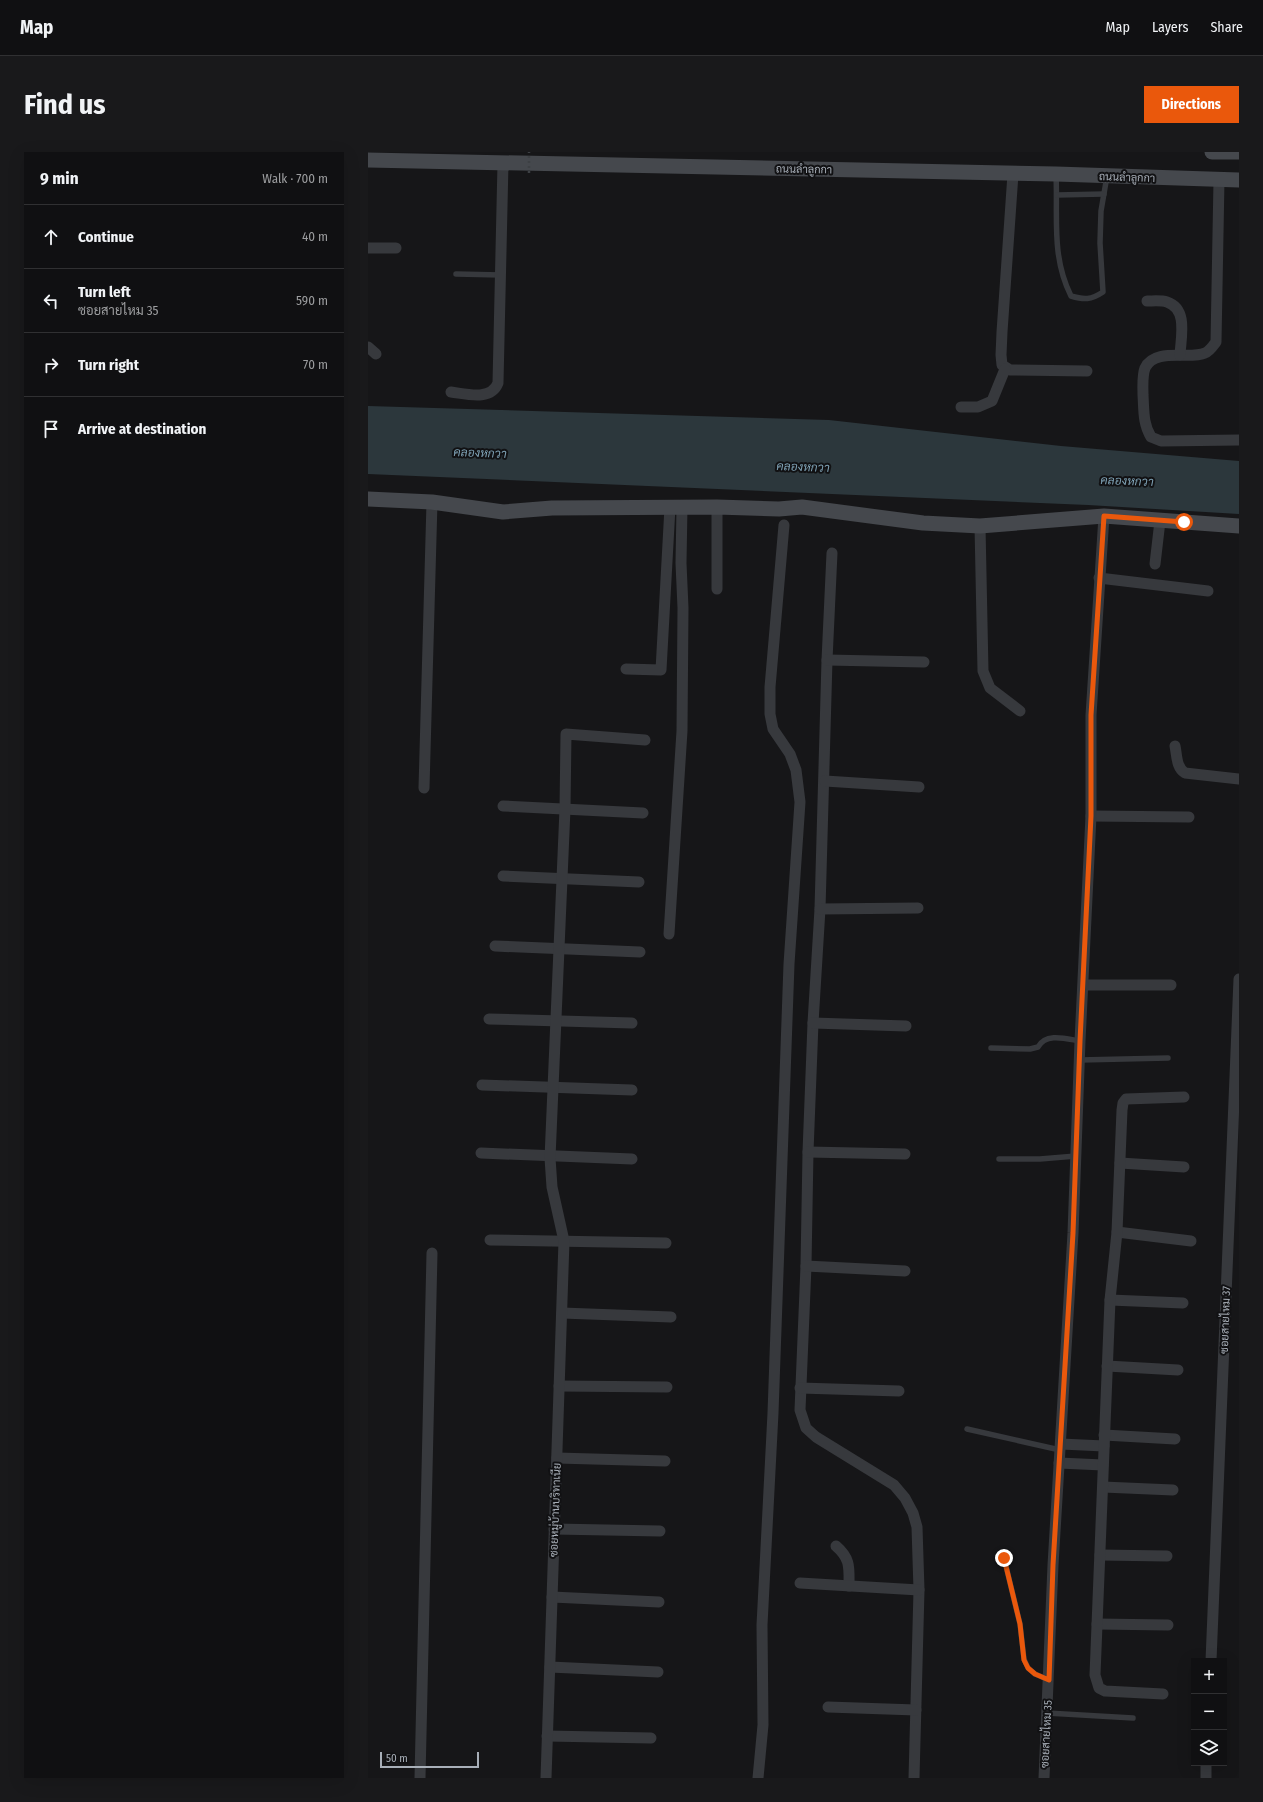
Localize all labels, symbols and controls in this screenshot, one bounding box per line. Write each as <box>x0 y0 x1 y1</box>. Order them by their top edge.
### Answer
text: Map <box>20 16 53 39</box>
text: Map <box>1106 19 1130 36</box>
text: Layers <box>1152 19 1188 36</box>
text: Share <box>1210 19 1243 36</box>
button: Directions <box>1144 86 1239 123</box>
text: Find us <box>24 88 106 121</box>
street label: ถนนลำลูกกา <box>776 162 832 177</box>
text: 9 min <box>40 168 79 189</box>
street label: ถนนลำลูกกา <box>1098 169 1155 186</box>
text: Walk · 700 m <box>262 171 328 186</box>
icon: ahead <box>40 226 62 248</box>
text: Continue <box>78 228 134 246</box>
text: 40 m <box>302 229 328 244</box>
text: Turn left <box>78 283 131 301</box>
icon: left <box>40 290 62 312</box>
text: 590 m <box>296 293 328 308</box>
text: ซอยสายไหม 35 <box>78 303 159 318</box>
icon: right <box>40 354 62 376</box>
text: Turn right <box>78 356 139 374</box>
text: 70 m <box>303 357 328 372</box>
icon: arrive <box>40 418 62 440</box>
text: Arrive at destination <box>78 420 206 438</box>
water label: คลองหกวา <box>453 445 507 461</box>
water label: คลองหกวา <box>776 459 830 475</box>
water label: คลองหกวา <box>1100 473 1154 489</box>
route start <box>1175 513 1193 531</box>
street label: ซอยสายไหม 37 <box>1216 1285 1233 1354</box>
street label: ซอยหมู่บ้านบริทาเนีย <box>545 1463 565 1557</box>
route end <box>995 1549 1013 1567</box>
map controls <box>1191 1658 1227 1766</box>
button: + <box>1191 1658 1227 1694</box>
button: − <box>1191 1694 1227 1730</box>
street label: ซอยสายไหม 35 <box>1036 1700 1055 1768</box>
button: layers <box>1191 1730 1227 1766</box>
scale bar <box>380 1750 479 1769</box>
text: 50 m <box>386 1752 408 1765</box>

